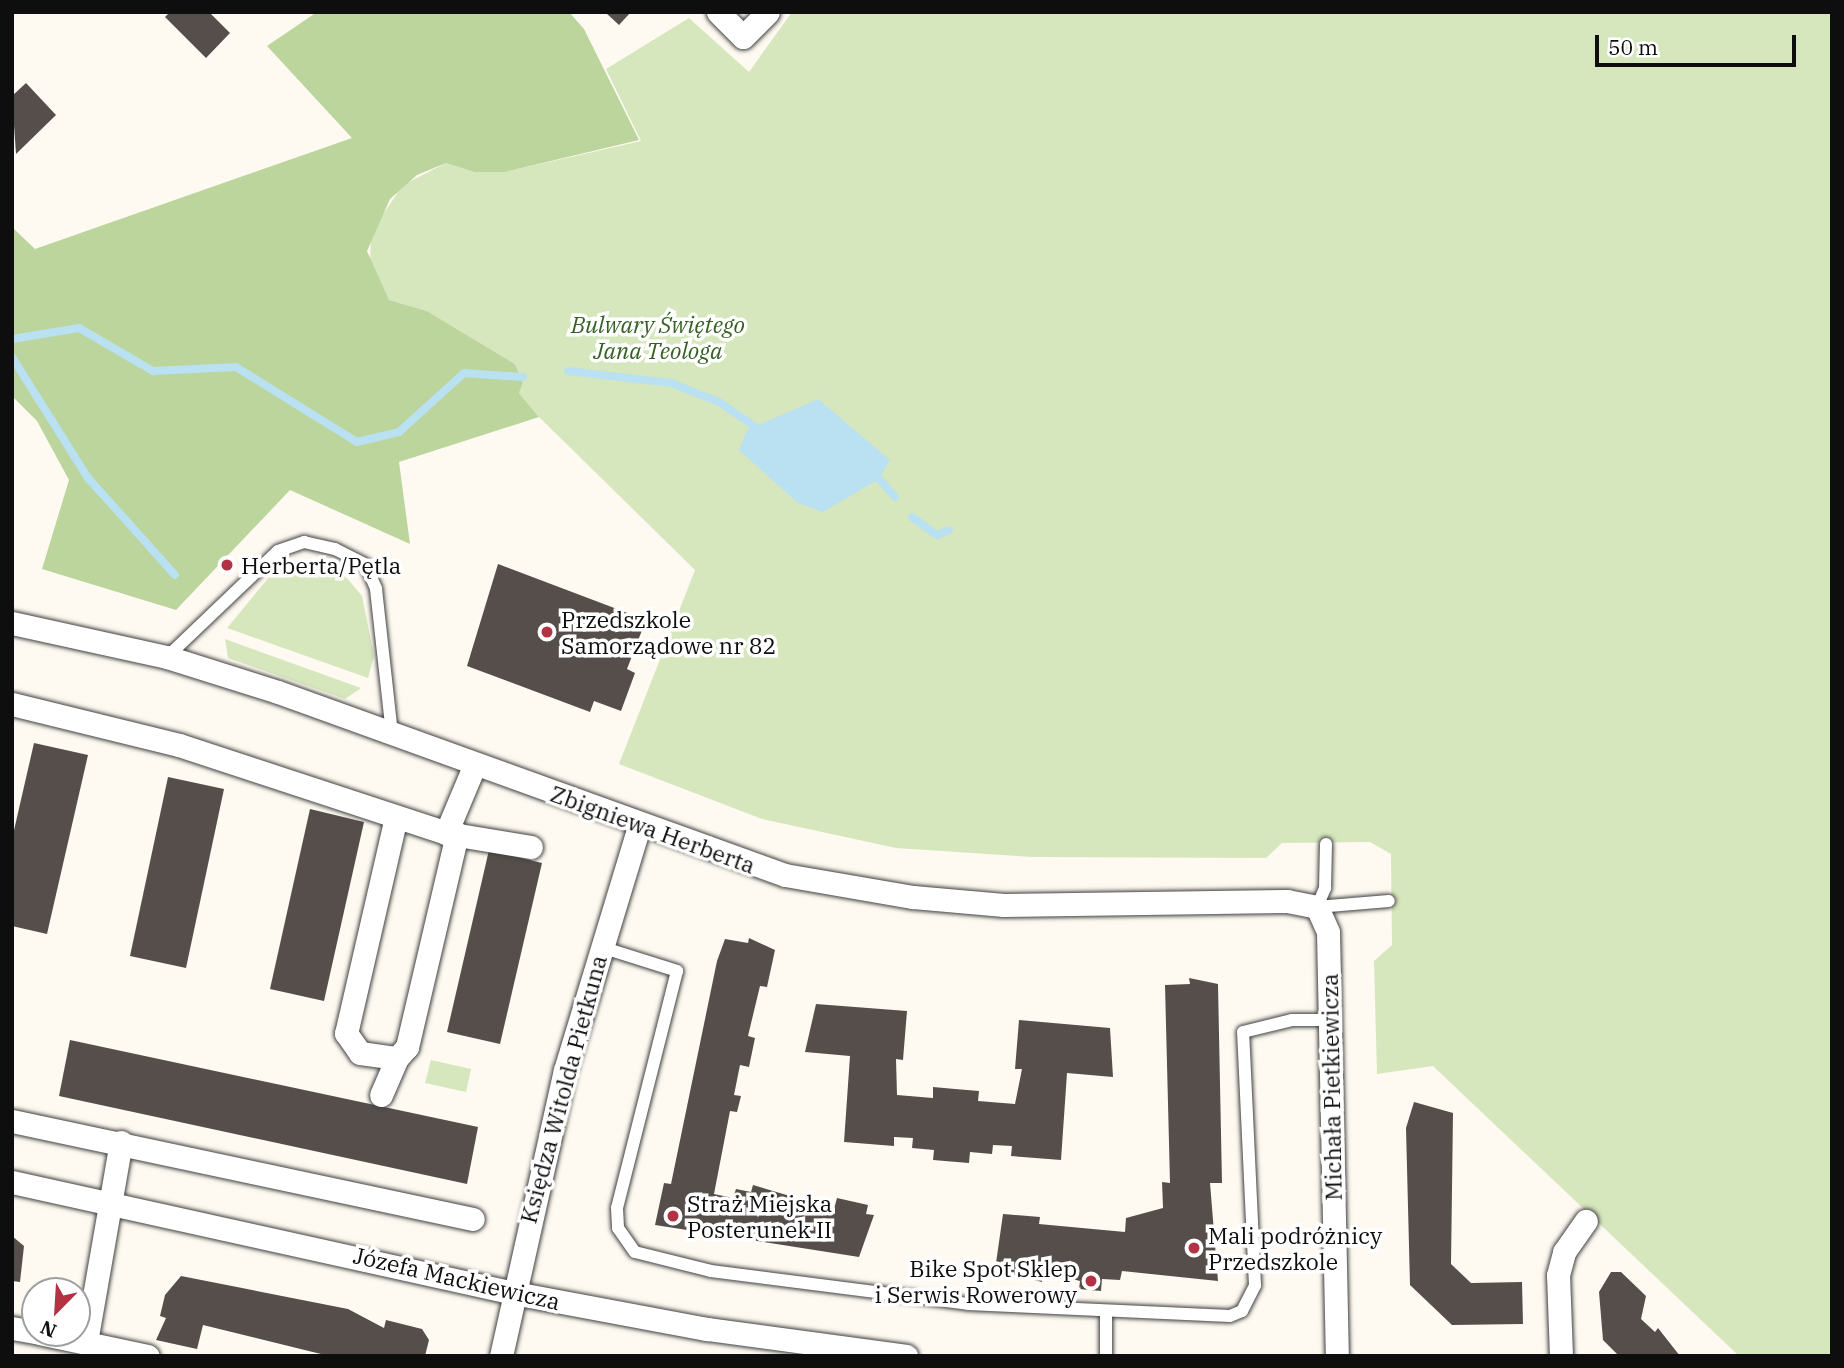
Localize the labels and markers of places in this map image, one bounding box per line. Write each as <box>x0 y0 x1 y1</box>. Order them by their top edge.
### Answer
place label: Herberta/Pętla <box>241 551 401 579</box>
marker: Herberta/Pętla <box>219 557 235 573</box>
place label: Przedszkole Samorządowe nr 82 <box>561 605 776 659</box>
marker: Przedszkole Samorządowe nr 82 <box>539 624 555 640</box>
place label: Straż Miejska Posterunek II <box>687 1189 832 1243</box>
marker: Straż Miejska Posterunek II <box>665 1208 681 1224</box>
place label: Mali podróżnicy Przedszkole <box>1208 1221 1382 1275</box>
marker: Mali podróżnicy Przedszkole <box>1186 1240 1202 1256</box>
place label: Bike Spot Sklep i Serwis Rowerowy <box>874 1254 1077 1308</box>
marker: Bike Spot Sklep i Serwis Rowerowy <box>1083 1273 1099 1289</box>

